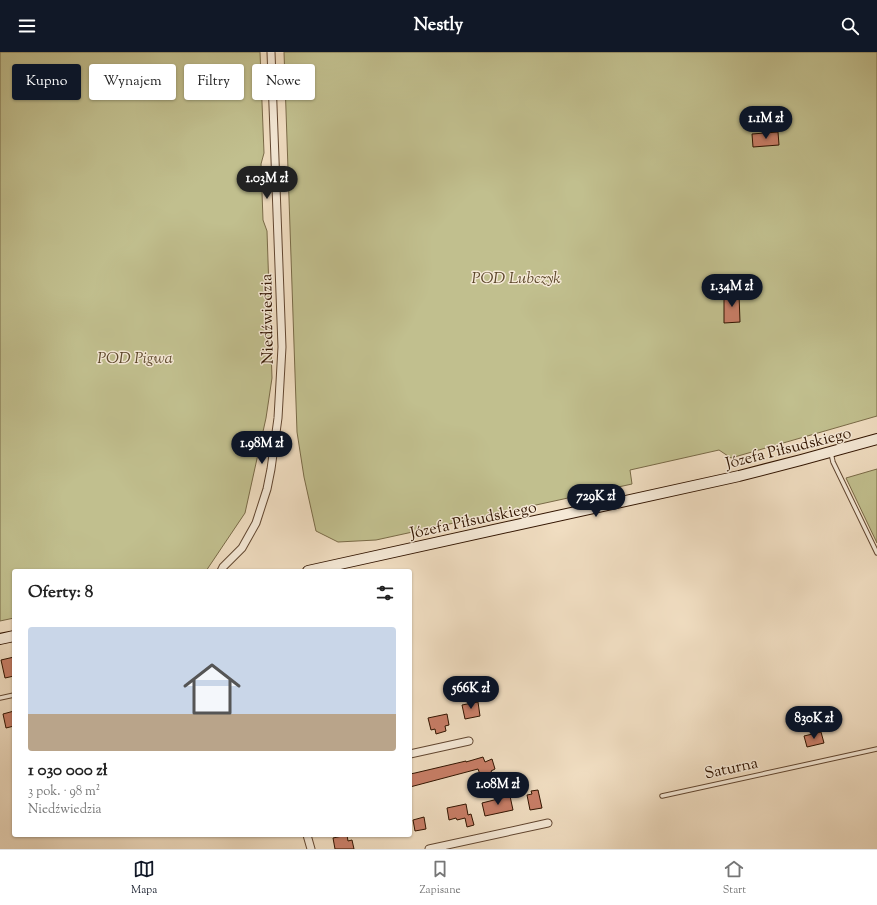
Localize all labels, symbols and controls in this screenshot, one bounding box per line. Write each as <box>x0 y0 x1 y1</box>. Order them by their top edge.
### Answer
text: Nestly <box>414 13 463 39</box>
icon: menu <box>16 15 38 37</box>
icon: search <box>839 15 861 37</box>
chip: Kupno <box>12 64 81 100</box>
chip: Wynajem <box>89 64 176 100</box>
chip: Filtry <box>184 64 244 100</box>
chip: Nowe <box>252 64 315 100</box>
pin: 1.1M zł <box>729 106 803 140</box>
text: 1.1M zł <box>748 110 784 128</box>
pin: 1.03M zł <box>226 166 308 200</box>
text: 1.03M zł <box>246 170 288 188</box>
park label: POD Lubczyk <box>472 268 560 291</box>
street label: Niedźwiedzia <box>256 273 281 364</box>
pin: 1.34M zł <box>691 274 773 308</box>
text: 1.34M zł <box>711 278 753 296</box>
park label: POD Pigwa <box>97 348 173 371</box>
street label: Józefa Piłsudskiego <box>722 423 854 476</box>
pin: 1.98M zł <box>221 431 303 465</box>
text: 1.98M zł <box>240 435 284 453</box>
pin: 729K zł <box>559 484 633 518</box>
text: 729K zł <box>576 488 616 506</box>
street label: Józefa Piłsudskiego <box>407 497 539 546</box>
text: Oferty: 8 <box>28 581 93 605</box>
icon: filters <box>374 582 396 604</box>
icon: home <box>176 653 248 725</box>
pin: 566K zł <box>434 676 508 710</box>
text: 566K zł <box>452 680 490 698</box>
pin: 830K zł <box>777 706 851 740</box>
text: 830K zł <box>794 710 834 728</box>
street label: Saturna <box>703 752 761 786</box>
text: 1 030 000 zł <box>28 759 108 783</box>
pin: 1.08M zł <box>457 772 539 806</box>
text: 1.08M zł <box>476 776 520 794</box>
text: 3 pok. · 98 m² <box>28 783 100 801</box>
text: Niedźwiedzia <box>28 801 102 819</box>
tab: Mapa <box>131 858 157 898</box>
tab: Zapisane <box>419 858 461 898</box>
tab: Start <box>723 858 746 898</box>

